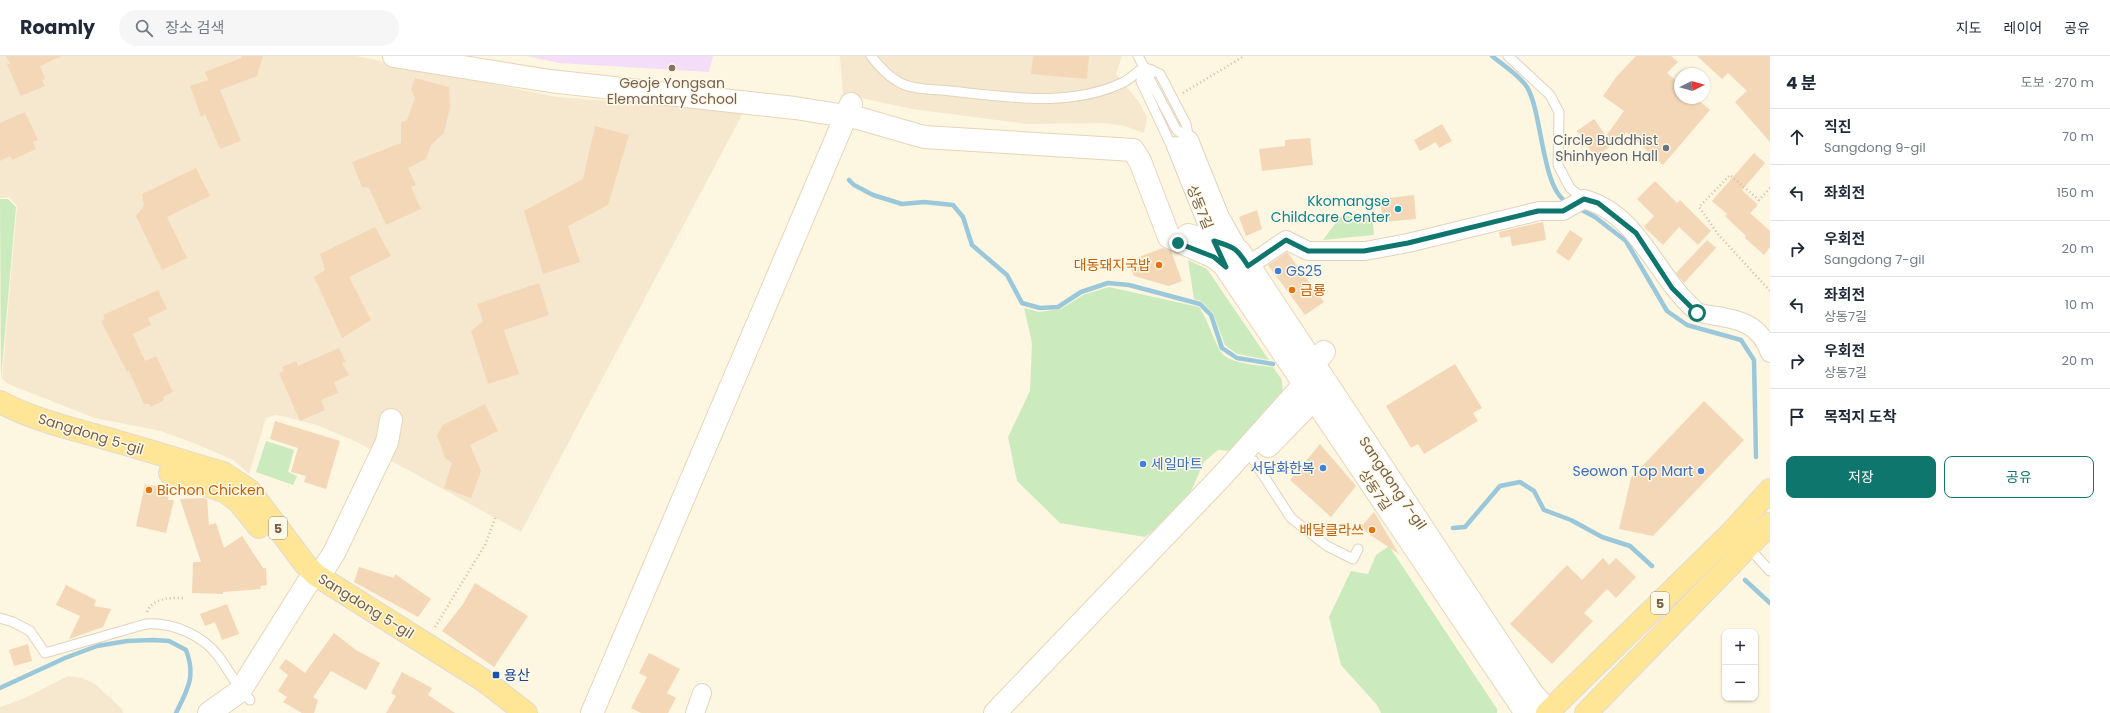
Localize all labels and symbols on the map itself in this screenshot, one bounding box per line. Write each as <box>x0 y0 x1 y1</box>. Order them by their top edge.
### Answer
marker: Geoje Yongsan Elemantary School <box>667 63 677 73</box>
north arrow <box>1674 68 1710 104</box>
place label: Geoje Yongsan Elemantary School <box>607 73 737 109</box>
place label: Circle Buddhist Shinhyeon Hall <box>1553 130 1658 166</box>
marker: Circle Buddhist Shinhyeon Hall <box>1661 143 1671 153</box>
street label: 상동7길 <box>1182 182 1218 232</box>
place label: Kkomangse Childcare Center <box>1271 191 1390 227</box>
marker: Kkomangse Childcare Center <box>1393 204 1403 214</box>
route end <box>1169 234 1187 252</box>
place label: 대동돼지국밥 <box>1074 255 1151 275</box>
marker: 대동돼지국밥 <box>1154 260 1164 270</box>
place label: GS25 <box>1286 261 1322 281</box>
marker: GS25 <box>1273 266 1283 276</box>
place label: 금룡 <box>1300 280 1326 300</box>
marker: 금룡 <box>1287 285 1297 295</box>
route start <box>1688 304 1706 322</box>
street label: Sangdong 5-gil <box>36 408 146 460</box>
street label: Sangdong 7-gil <box>1354 432 1432 534</box>
place label: 세일마트 <box>1151 454 1203 474</box>
place label: 서담화한복 <box>1251 458 1315 478</box>
marker: 세일마트 <box>1138 459 1148 469</box>
place label: Seowon Top Mart <box>1572 461 1693 481</box>
marker: 서담화한복 <box>1318 463 1328 473</box>
street label: 상동7길 <box>1354 465 1396 515</box>
marker: Seowon Top Mart <box>1696 466 1706 476</box>
place label: Bichon Chicken <box>157 480 265 500</box>
marker: Bichon Chicken <box>144 485 154 495</box>
road number: 5 <box>269 517 287 539</box>
place label: 배달클라쓰 <box>1300 520 1364 540</box>
marker: 배달클라쓰 <box>1367 525 1377 535</box>
street label: Sangdong 5-gil <box>314 568 418 644</box>
road number: 5 <box>1651 592 1669 614</box>
place label: 용산 <box>504 665 530 685</box>
marker: 용산 <box>491 670 501 680</box>

